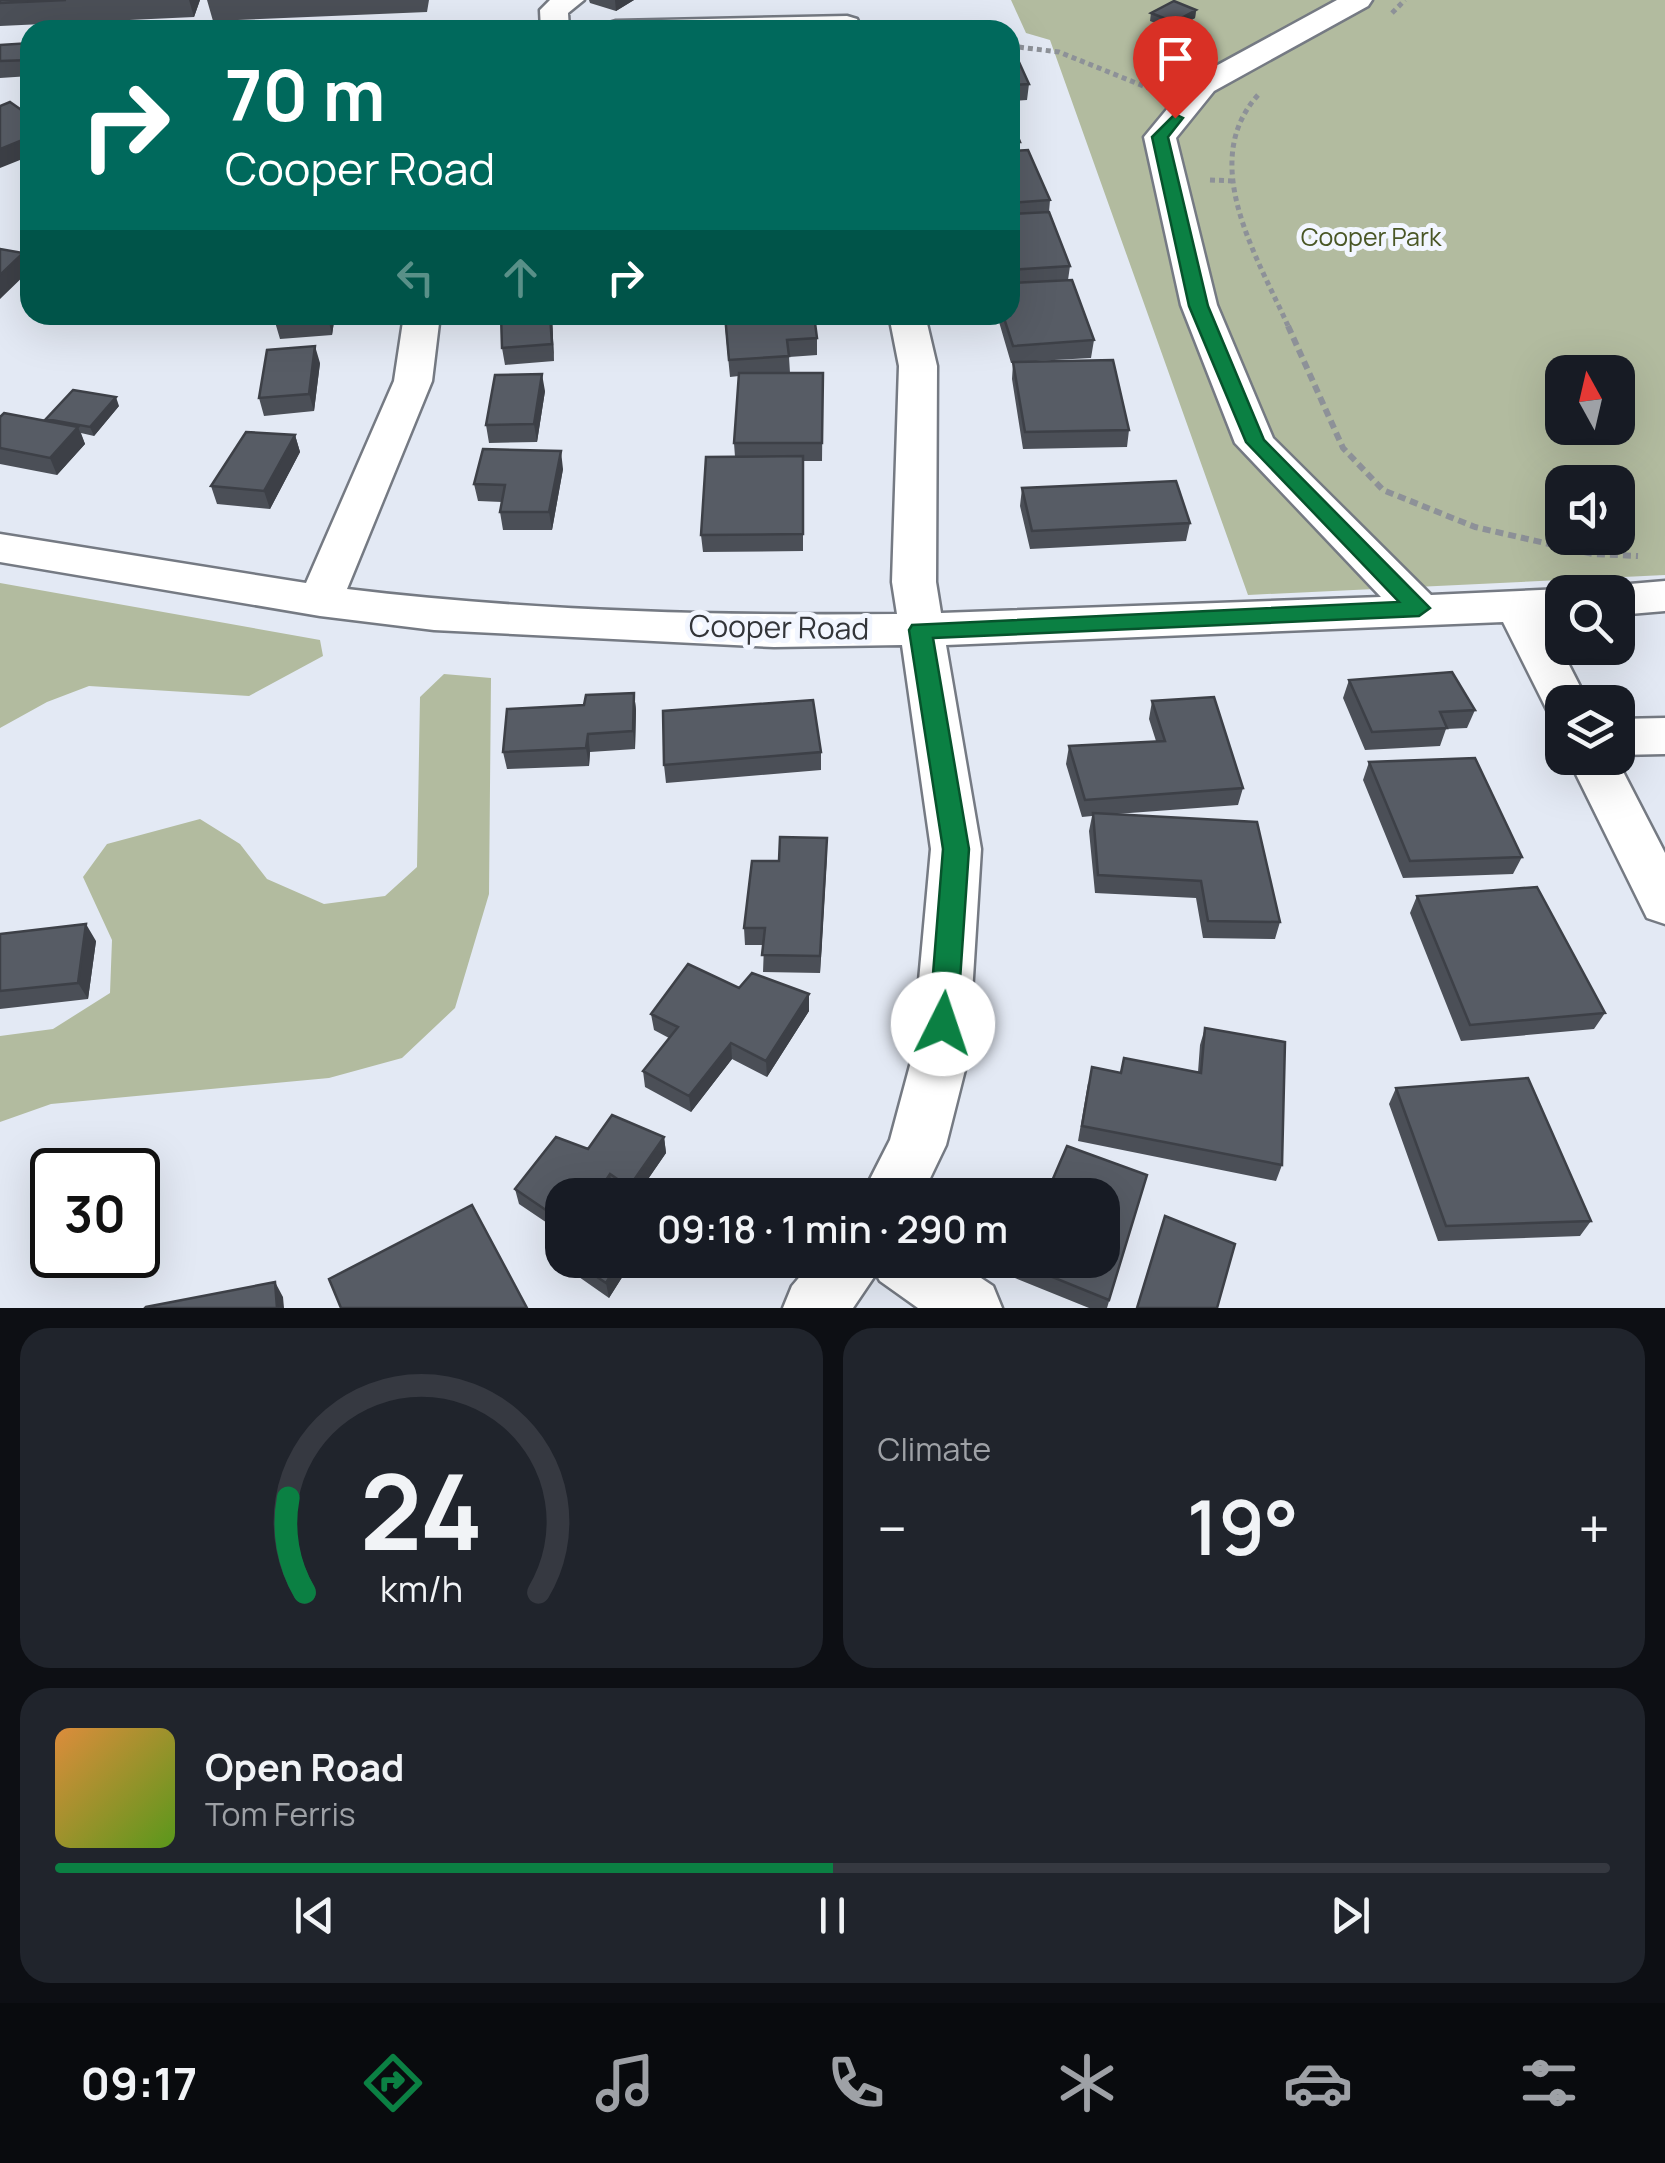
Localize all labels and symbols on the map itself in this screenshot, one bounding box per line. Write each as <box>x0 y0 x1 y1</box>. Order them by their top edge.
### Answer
pin <box>1133 16 1218 119</box>
park label: Cooper Park <box>1301 219 1442 254</box>
north arrow <box>1545 355 1635 445</box>
street label: Cooper Road <box>689 604 869 649</box>
position arrow <box>891 972 995 1076</box>
speed limit sign: 30 <box>30 1148 160 1278</box>

